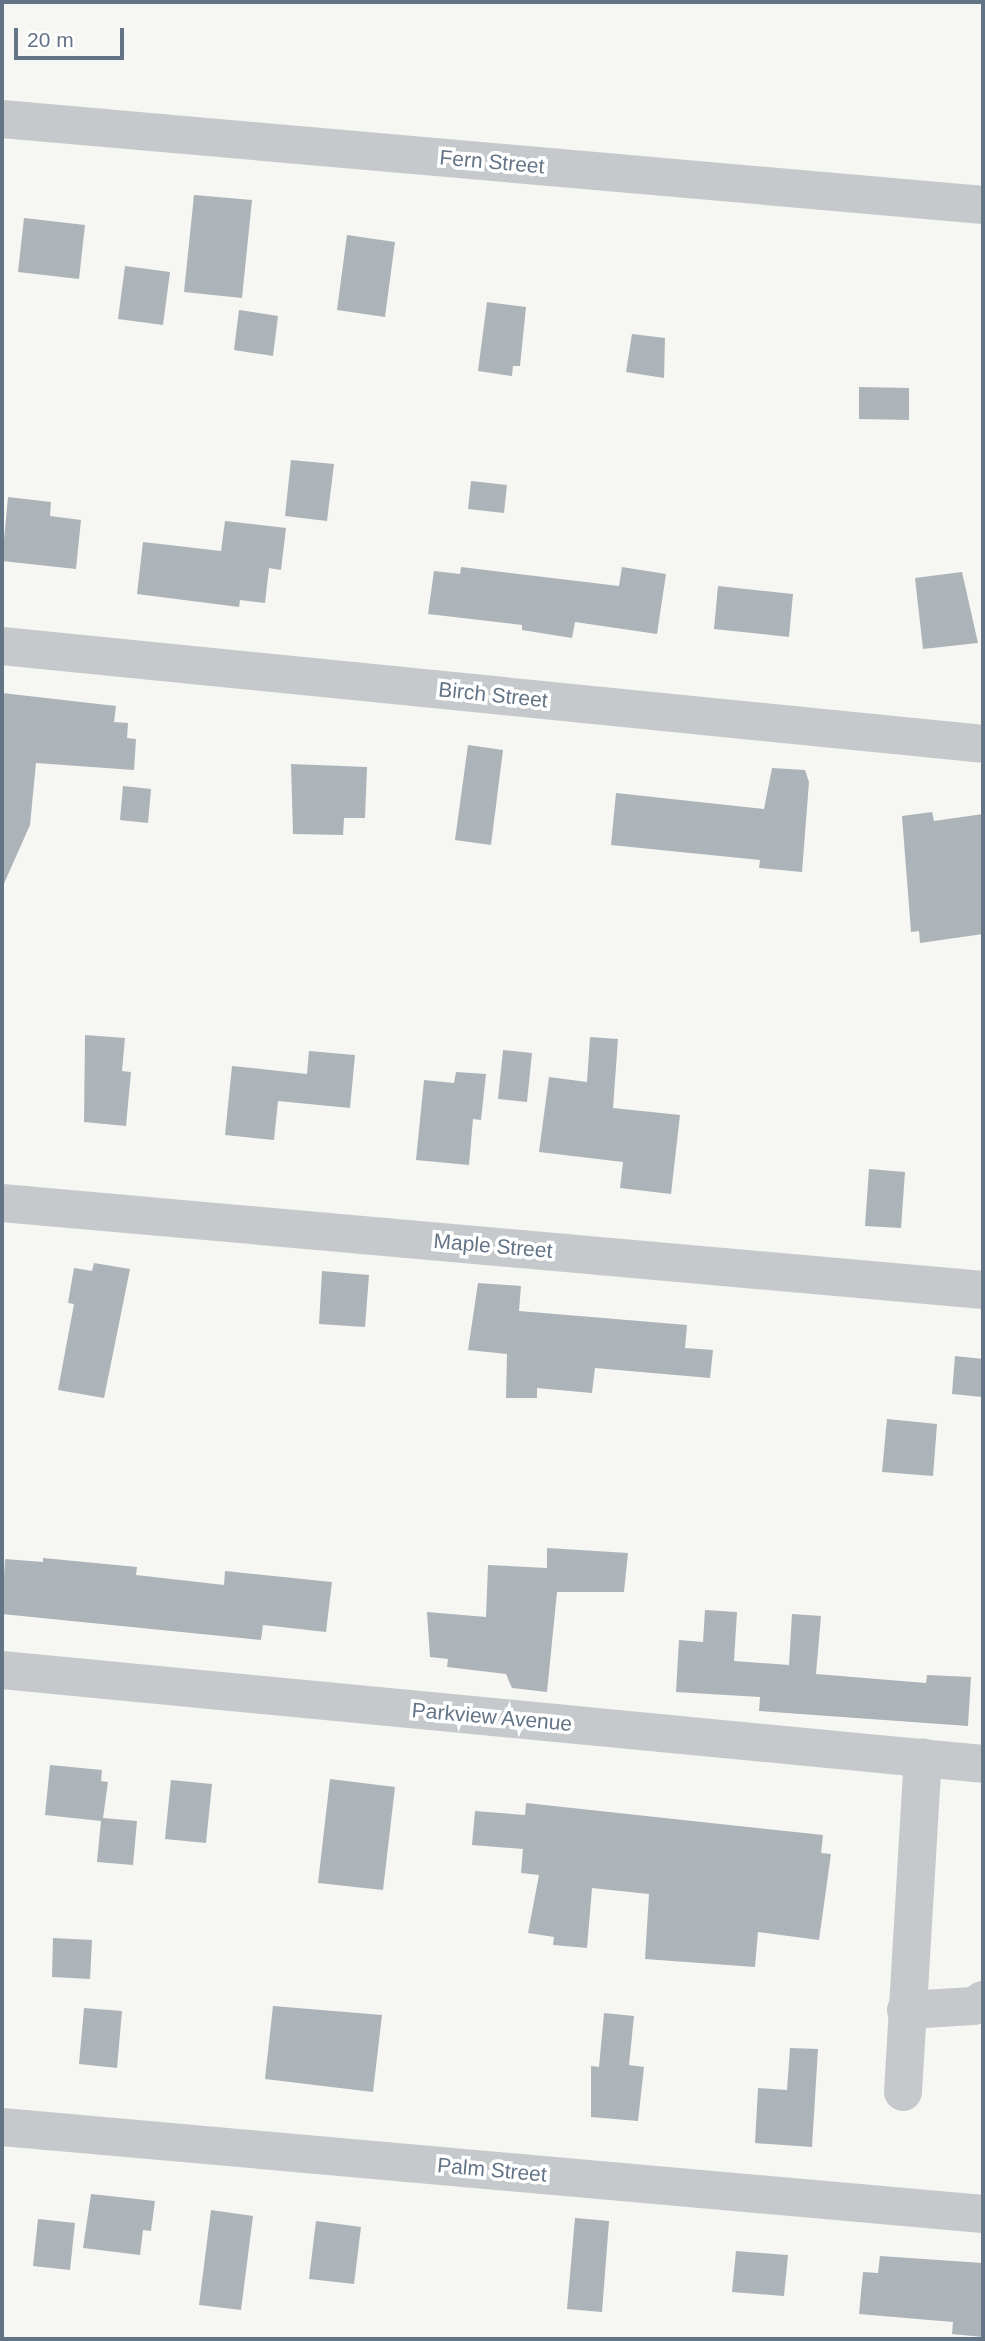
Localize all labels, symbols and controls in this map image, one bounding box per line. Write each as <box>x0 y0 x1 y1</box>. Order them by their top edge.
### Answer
scale bar <box>18 14 128 58</box>
text: 20 m <box>27 28 74 51</box>
street label: Fern Street <box>439 145 545 179</box>
street label: Birch Street <box>437 677 549 713</box>
street label: Maple Street <box>433 1228 553 1264</box>
street label: Parkview Avenue <box>410 1697 574 1737</box>
street label: Palm Street <box>436 2153 548 2187</box>

